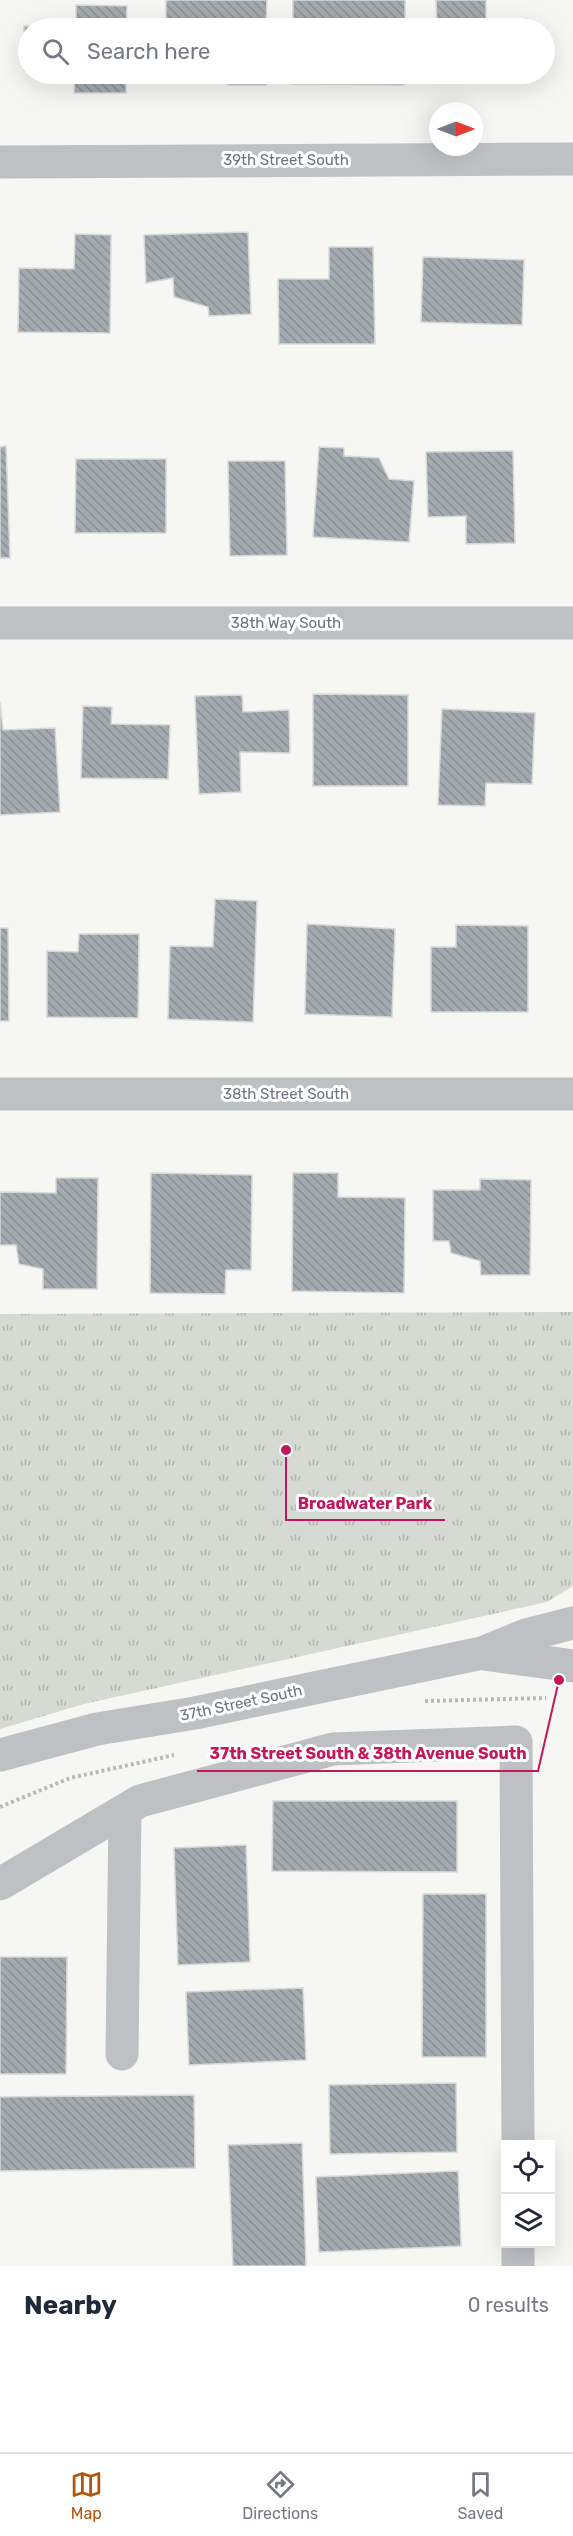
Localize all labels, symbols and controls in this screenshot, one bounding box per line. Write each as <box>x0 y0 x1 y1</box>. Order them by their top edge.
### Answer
search box <box>18 18 555 84</box>
icon: search <box>39 35 72 68</box>
text: Search here <box>87 38 210 65</box>
north arrow <box>429 102 483 156</box>
street label: 39th Street South <box>223 151 349 169</box>
street label: 38th Way South <box>231 614 341 632</box>
street label: 38th Street South <box>223 1085 349 1103</box>
callout: Broadwater Park <box>286 1486 445 1520</box>
text: Broadwater Park <box>298 1494 433 1513</box>
street label: 37th Street South <box>178 1681 304 1725</box>
callout: 37th Street South & 38th Avenue South <box>197 1737 538 1771</box>
text: 37th Street South & 38th Avenue South <box>209 1744 527 1763</box>
map controls <box>501 2140 555 2248</box>
button: locate <box>501 2140 555 2194</box>
button: layers <box>501 2194 555 2248</box>
text: Nearby <box>24 2290 117 2321</box>
text: 0 results <box>468 2293 549 2317</box>
tab: Map <box>70 2468 103 2523</box>
tab: Directions <box>242 2468 318 2523</box>
tab: Saved <box>458 2468 503 2523</box>

